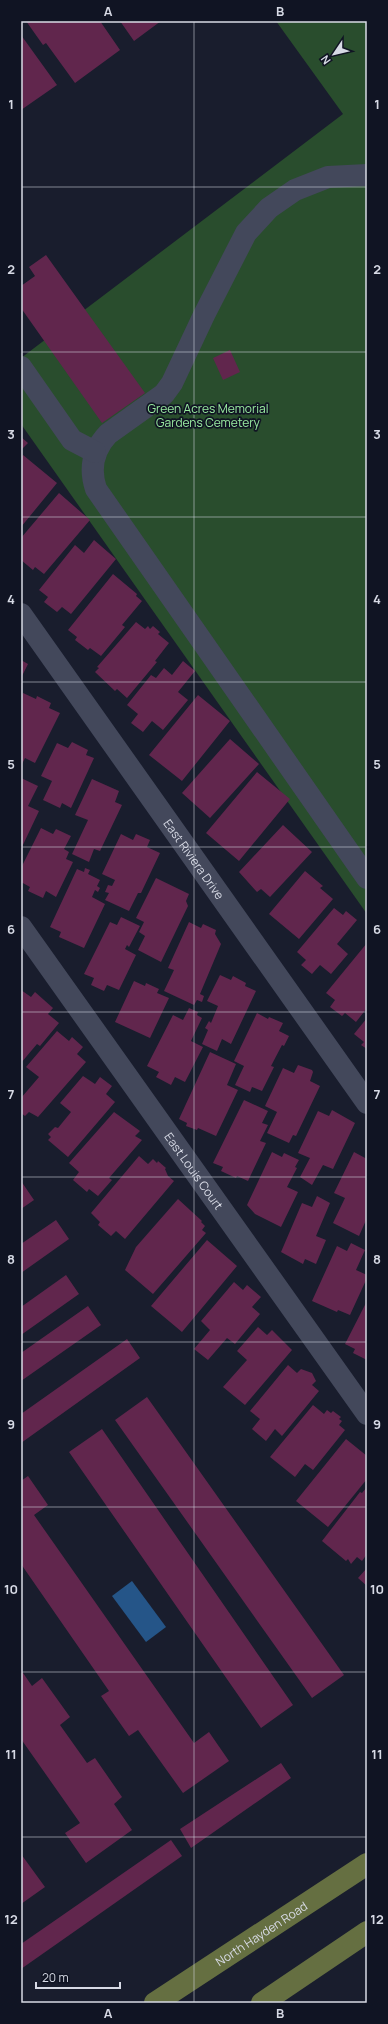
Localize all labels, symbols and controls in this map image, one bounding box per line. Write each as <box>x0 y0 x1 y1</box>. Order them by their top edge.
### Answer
text: A <box>104 2 113 20</box>
text: B <box>276 2 284 20</box>
north arrow <box>314 34 354 74</box>
text: N <box>317 52 334 68</box>
text: 1 <box>8 95 14 113</box>
text: 1 <box>374 95 380 113</box>
text: 2 <box>7 260 15 278</box>
text: 2 <box>373 260 381 278</box>
park label: Green Acres Memorial Gardens Cemetery <box>148 400 268 431</box>
text: 3 <box>7 425 15 443</box>
text: 3 <box>373 425 381 443</box>
text: 4 <box>7 590 15 608</box>
text: 4 <box>373 590 381 608</box>
text: 5 <box>7 755 15 773</box>
text: 5 <box>373 755 381 773</box>
street label: East Riviera Drive <box>160 815 229 902</box>
text: 6 <box>7 920 15 938</box>
text: 6 <box>373 920 381 938</box>
text: 7 <box>8 1085 15 1103</box>
text: 7 <box>374 1085 381 1103</box>
street label: East Louis Court <box>161 1129 228 1213</box>
text: 8 <box>7 1250 15 1268</box>
text: 8 <box>373 1250 381 1268</box>
text: 9 <box>7 1415 15 1433</box>
text: 9 <box>373 1415 381 1433</box>
text: 10 <box>4 1580 18 1598</box>
text: 10 <box>370 1580 384 1598</box>
text: 11 <box>5 1745 17 1763</box>
text: 11 <box>371 1745 383 1763</box>
street label: North Hayden Road <box>212 1897 310 1970</box>
text: 12 <box>4 1910 18 1928</box>
text: 12 <box>370 1910 384 1928</box>
scale bar <box>36 1964 120 1990</box>
text: 20 m <box>42 1969 69 1986</box>
text: A <box>104 2004 113 2022</box>
text: B <box>276 2004 284 2022</box>

